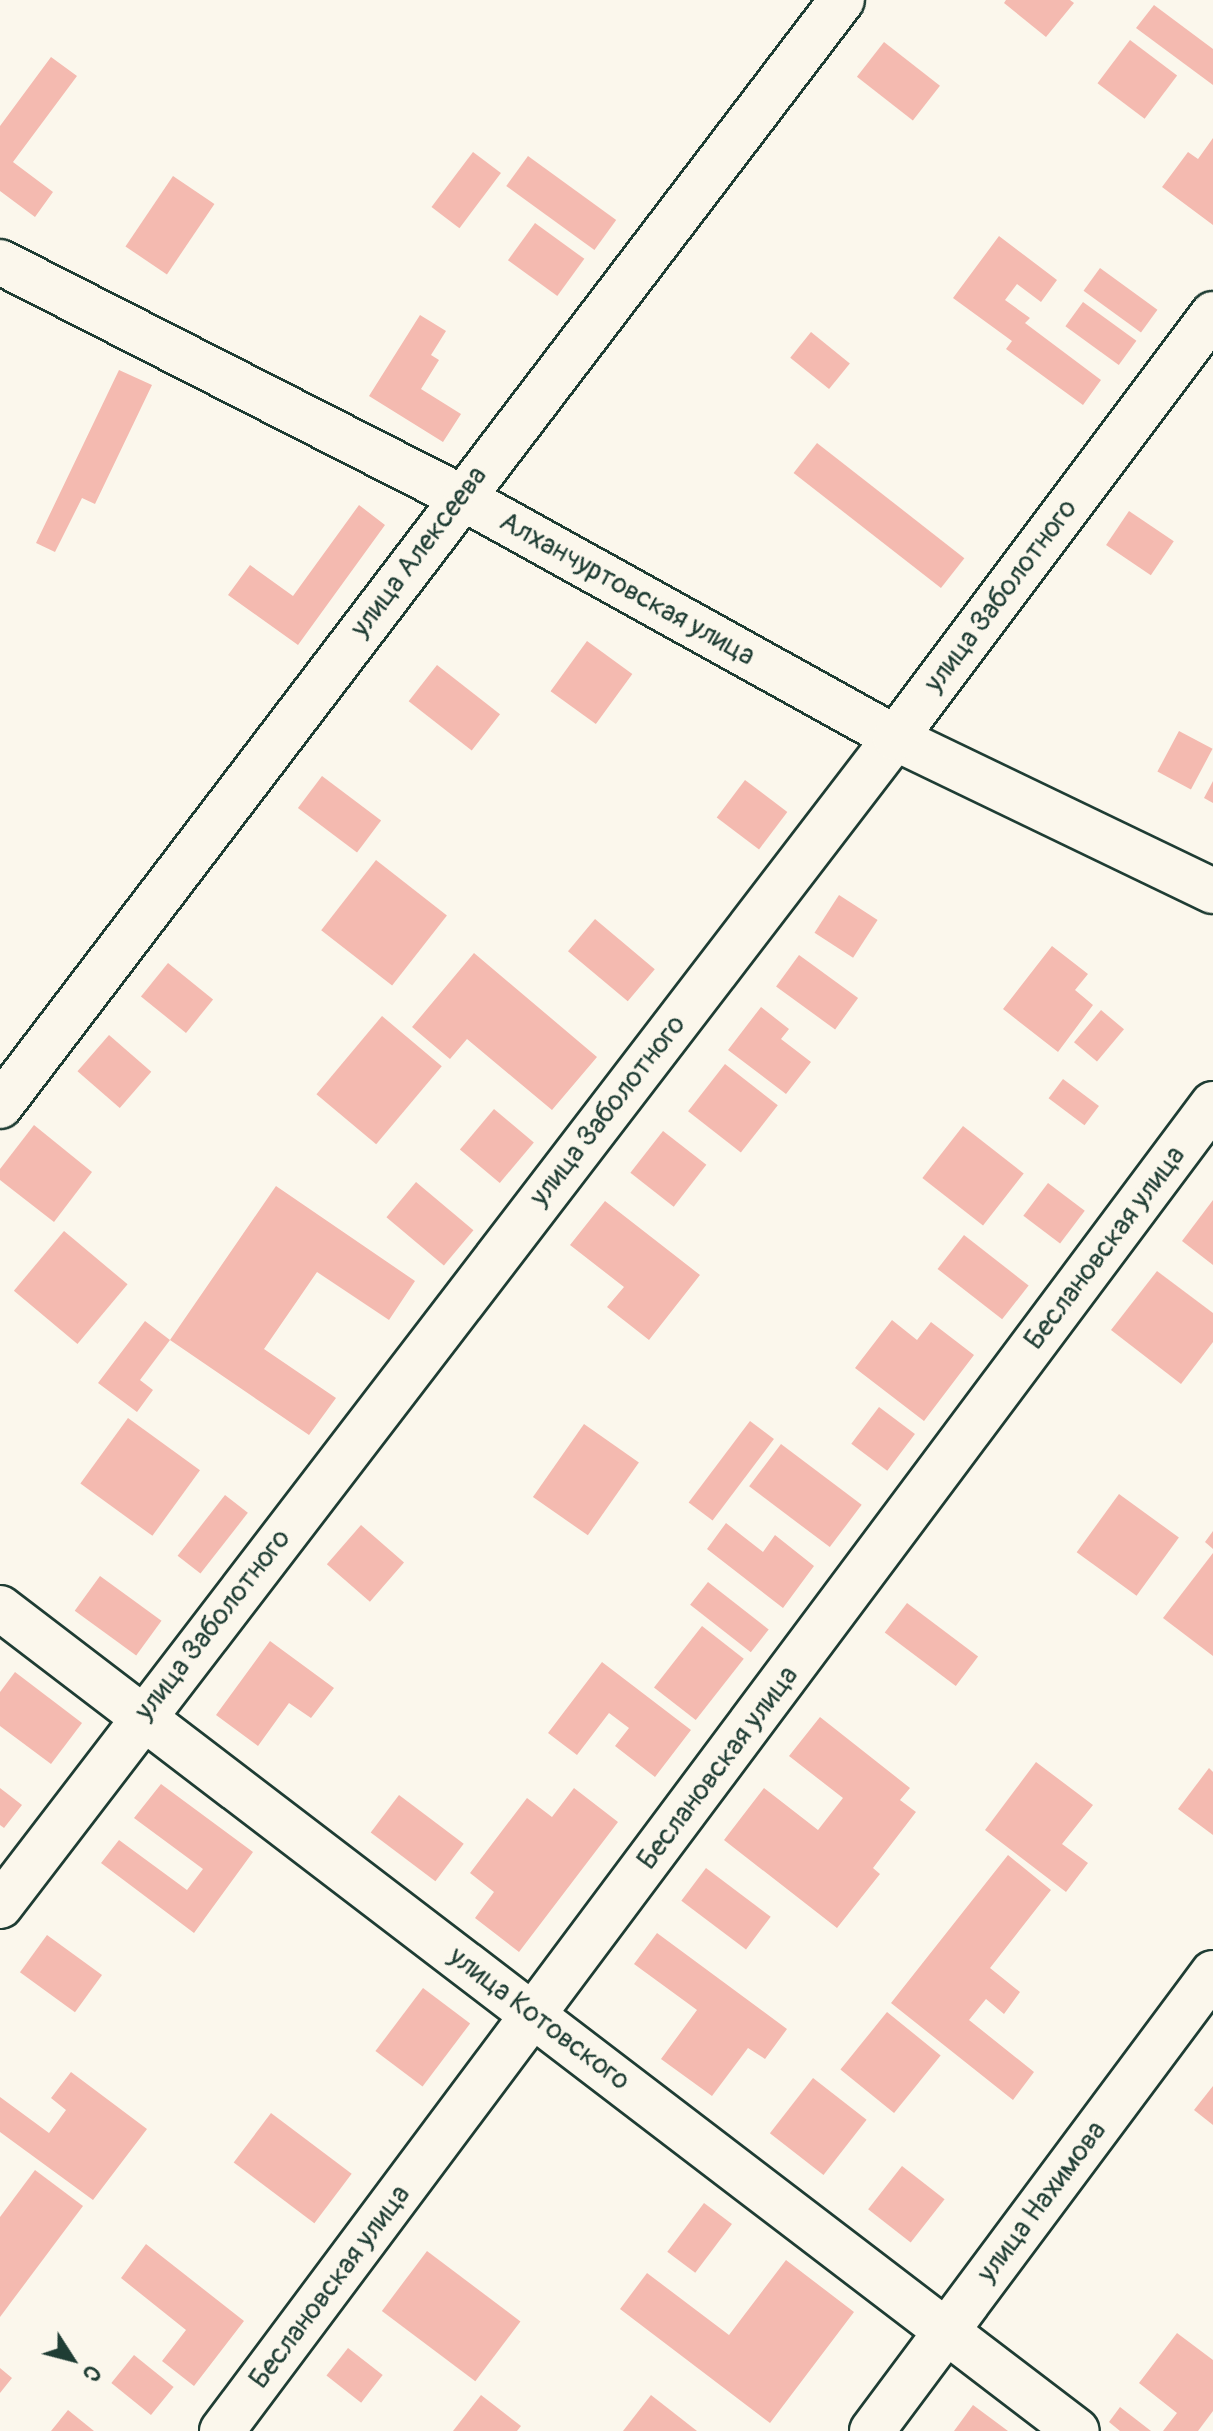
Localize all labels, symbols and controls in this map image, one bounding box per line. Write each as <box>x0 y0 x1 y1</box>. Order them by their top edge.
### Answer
street label: улица Алексеева <box>344 460 494 644</box>
street label: улица Заболотного <box>917 493 1085 699</box>
street label: Алханчуртовская улица <box>493 505 761 673</box>
street label: улица Заболотного <box>523 1009 693 1213</box>
street label: Беслановская улица <box>1018 1140 1192 1356</box>
street label: улица Заболотного <box>128 1523 298 1727</box>
street label: Беслановская улица <box>631 1660 805 1876</box>
street label: улица Котовского <box>442 1940 636 2098</box>
street label: улица Нахимова <box>970 2115 1114 2289</box>
street label: Беслановская улица <box>243 2179 417 2395</box>
north arrow <box>32 2319 112 2399</box>
text: С <box>76 2359 107 2387</box>

